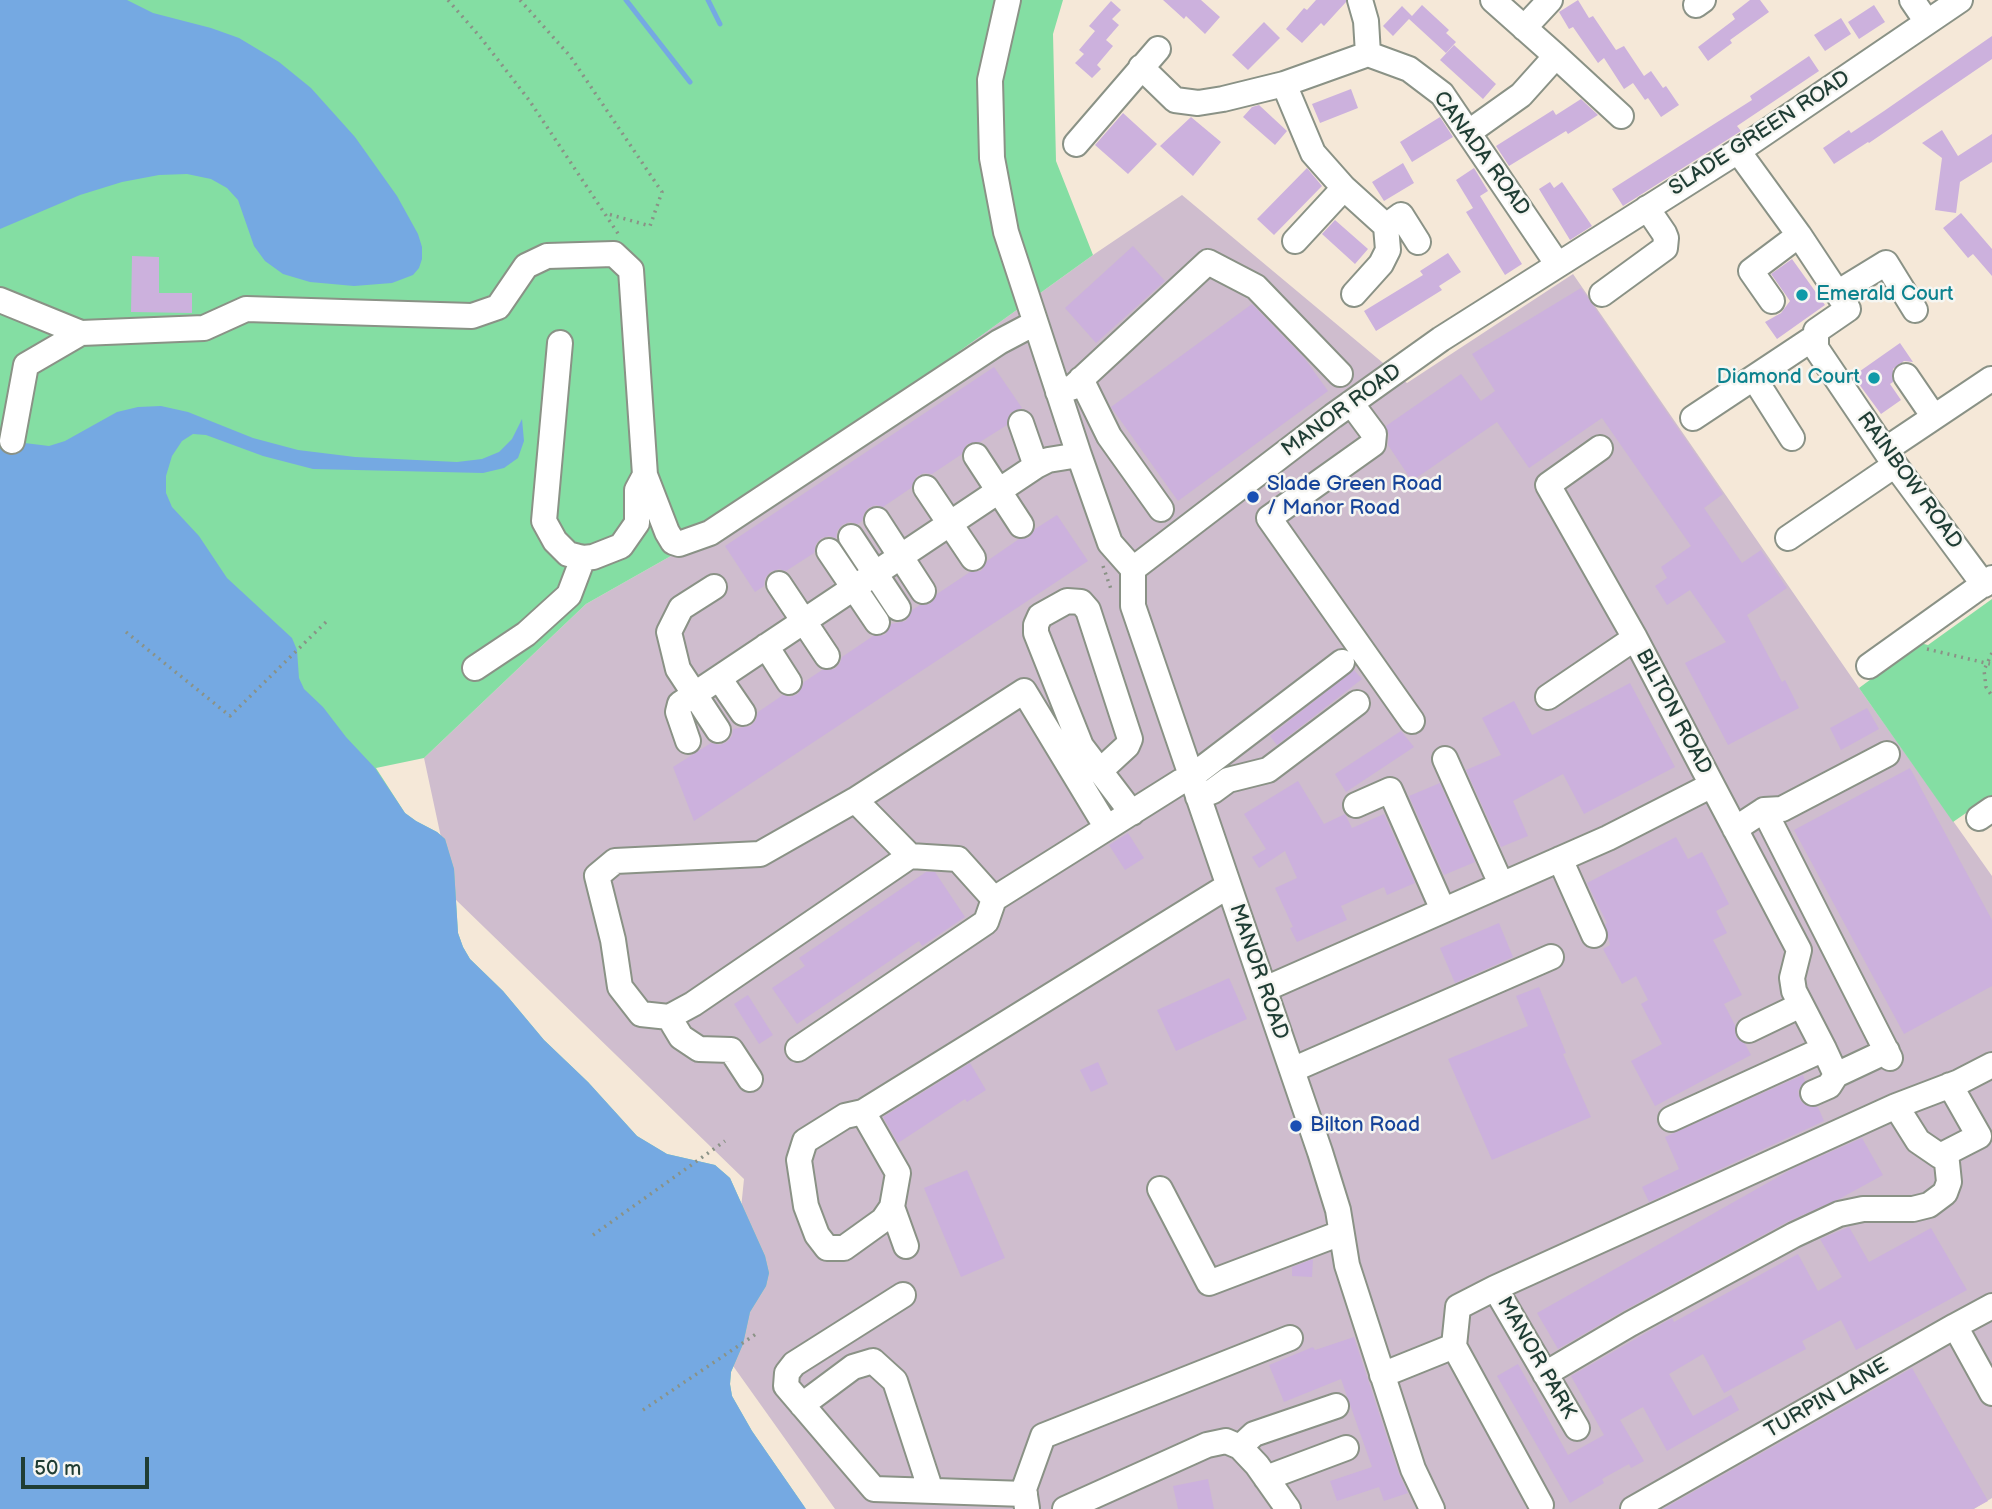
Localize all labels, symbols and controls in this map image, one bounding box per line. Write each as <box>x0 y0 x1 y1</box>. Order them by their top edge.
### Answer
street label: SLADE GREEN ROAD <box>1665 66 1855 202</box>
street label: CANADA ROAD <box>1427 87 1535 221</box>
place label: Emerald Court <box>1816 282 1954 308</box>
marker: Emerald Court <box>1794 287 1810 303</box>
street label: MANOR ROAD <box>1277 359 1407 463</box>
place label: Diamond Court <box>1716 365 1860 391</box>
marker: Diamond Court <box>1866 370 1882 386</box>
street label: RAINBOW ROAD <box>1851 408 1967 554</box>
place label: Slade Green Road / Manor Road <box>1267 472 1442 522</box>
marker: Slade Green Road / Manor Road <box>1245 489 1261 505</box>
street label: BILTON ROAD <box>1629 645 1717 779</box>
street label: MANOR ROAD <box>1223 901 1293 1043</box>
place label: Bilton Road <box>1310 1113 1420 1139</box>
marker: Bilton Road <box>1288 1118 1304 1134</box>
street label: MANOR PARK <box>1491 1293 1581 1423</box>
street label: TURPIN LANE <box>1761 1353 1893 1445</box>
scale bar <box>24 1442 152 1486</box>
text: 50 m <box>34 1456 81 1481</box>

